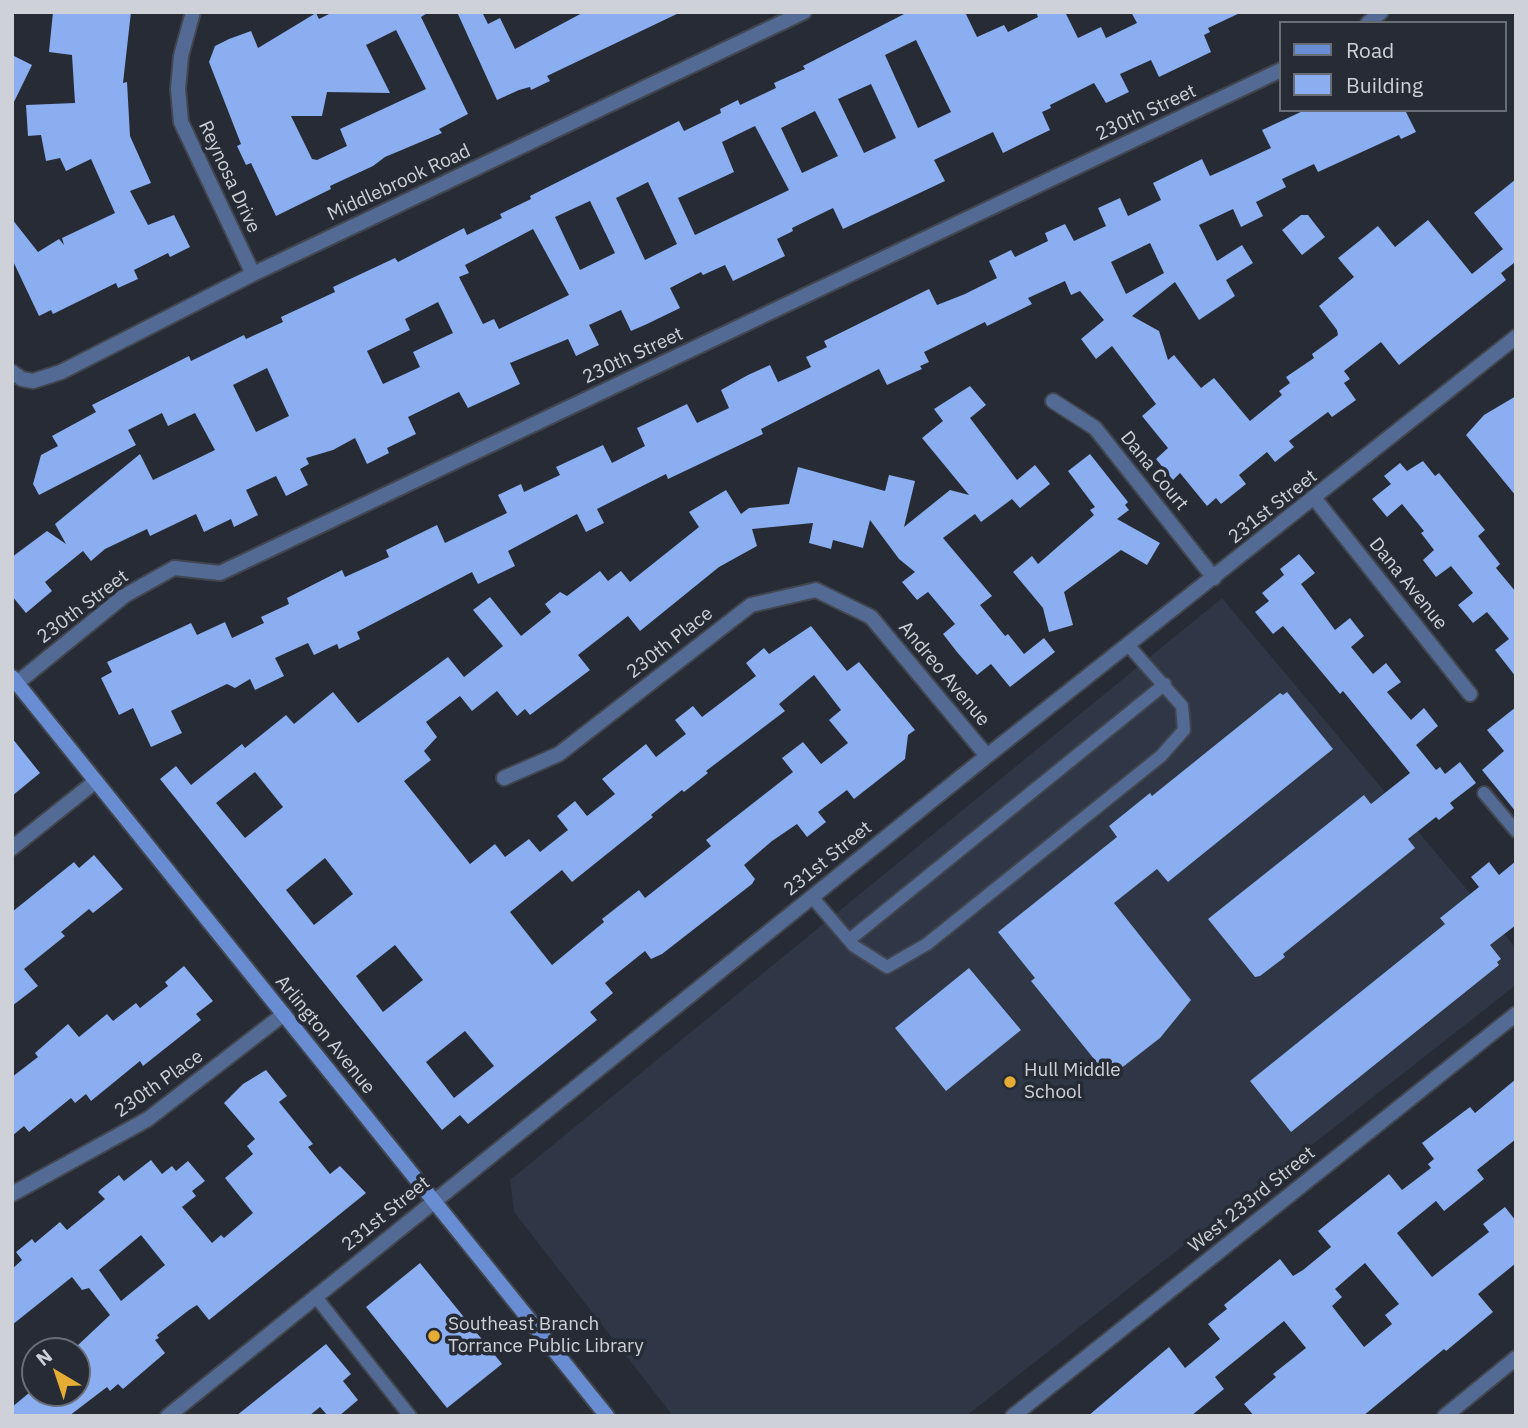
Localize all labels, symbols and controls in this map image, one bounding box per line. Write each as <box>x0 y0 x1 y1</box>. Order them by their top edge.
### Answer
legend <box>1280 21 1507 112</box>
text: Road <box>1346 36 1394 64</box>
text: Building <box>1346 71 1423 99</box>
street label: 230th Street <box>1092 80 1200 146</box>
street label: Reynosa Drive <box>193 117 265 237</box>
street label: Middlebrook Road <box>324 140 474 226</box>
street label: 230th Street <box>579 323 687 389</box>
street label: Dana Court <box>1115 427 1193 515</box>
street label: 231st Street <box>1224 465 1322 549</box>
street label: Dana Avenue <box>1364 533 1452 635</box>
street label: 230th Street <box>33 565 133 649</box>
street label: 230th Place <box>622 602 718 684</box>
street label: Andreo Avenue <box>894 617 994 731</box>
street label: 231st Street <box>779 817 877 901</box>
street label: Arlington Avenue <box>270 971 380 1099</box>
street label: 230th Place <box>110 1045 208 1123</box>
place label: Hull Middle School <box>1024 1060 1121 1104</box>
marker: Hull Middle School <box>1002 1074 1018 1090</box>
street label: West 233rd Street <box>1184 1142 1320 1258</box>
street label: 231st Street <box>337 1172 435 1256</box>
place label: Southeast Branch Torrance Public Library <box>448 1314 644 1358</box>
marker: Southeast Branch Torrance Public Library <box>426 1328 442 1344</box>
north arrow <box>21 1337 91 1407</box>
text: N <box>31 1344 57 1371</box>

